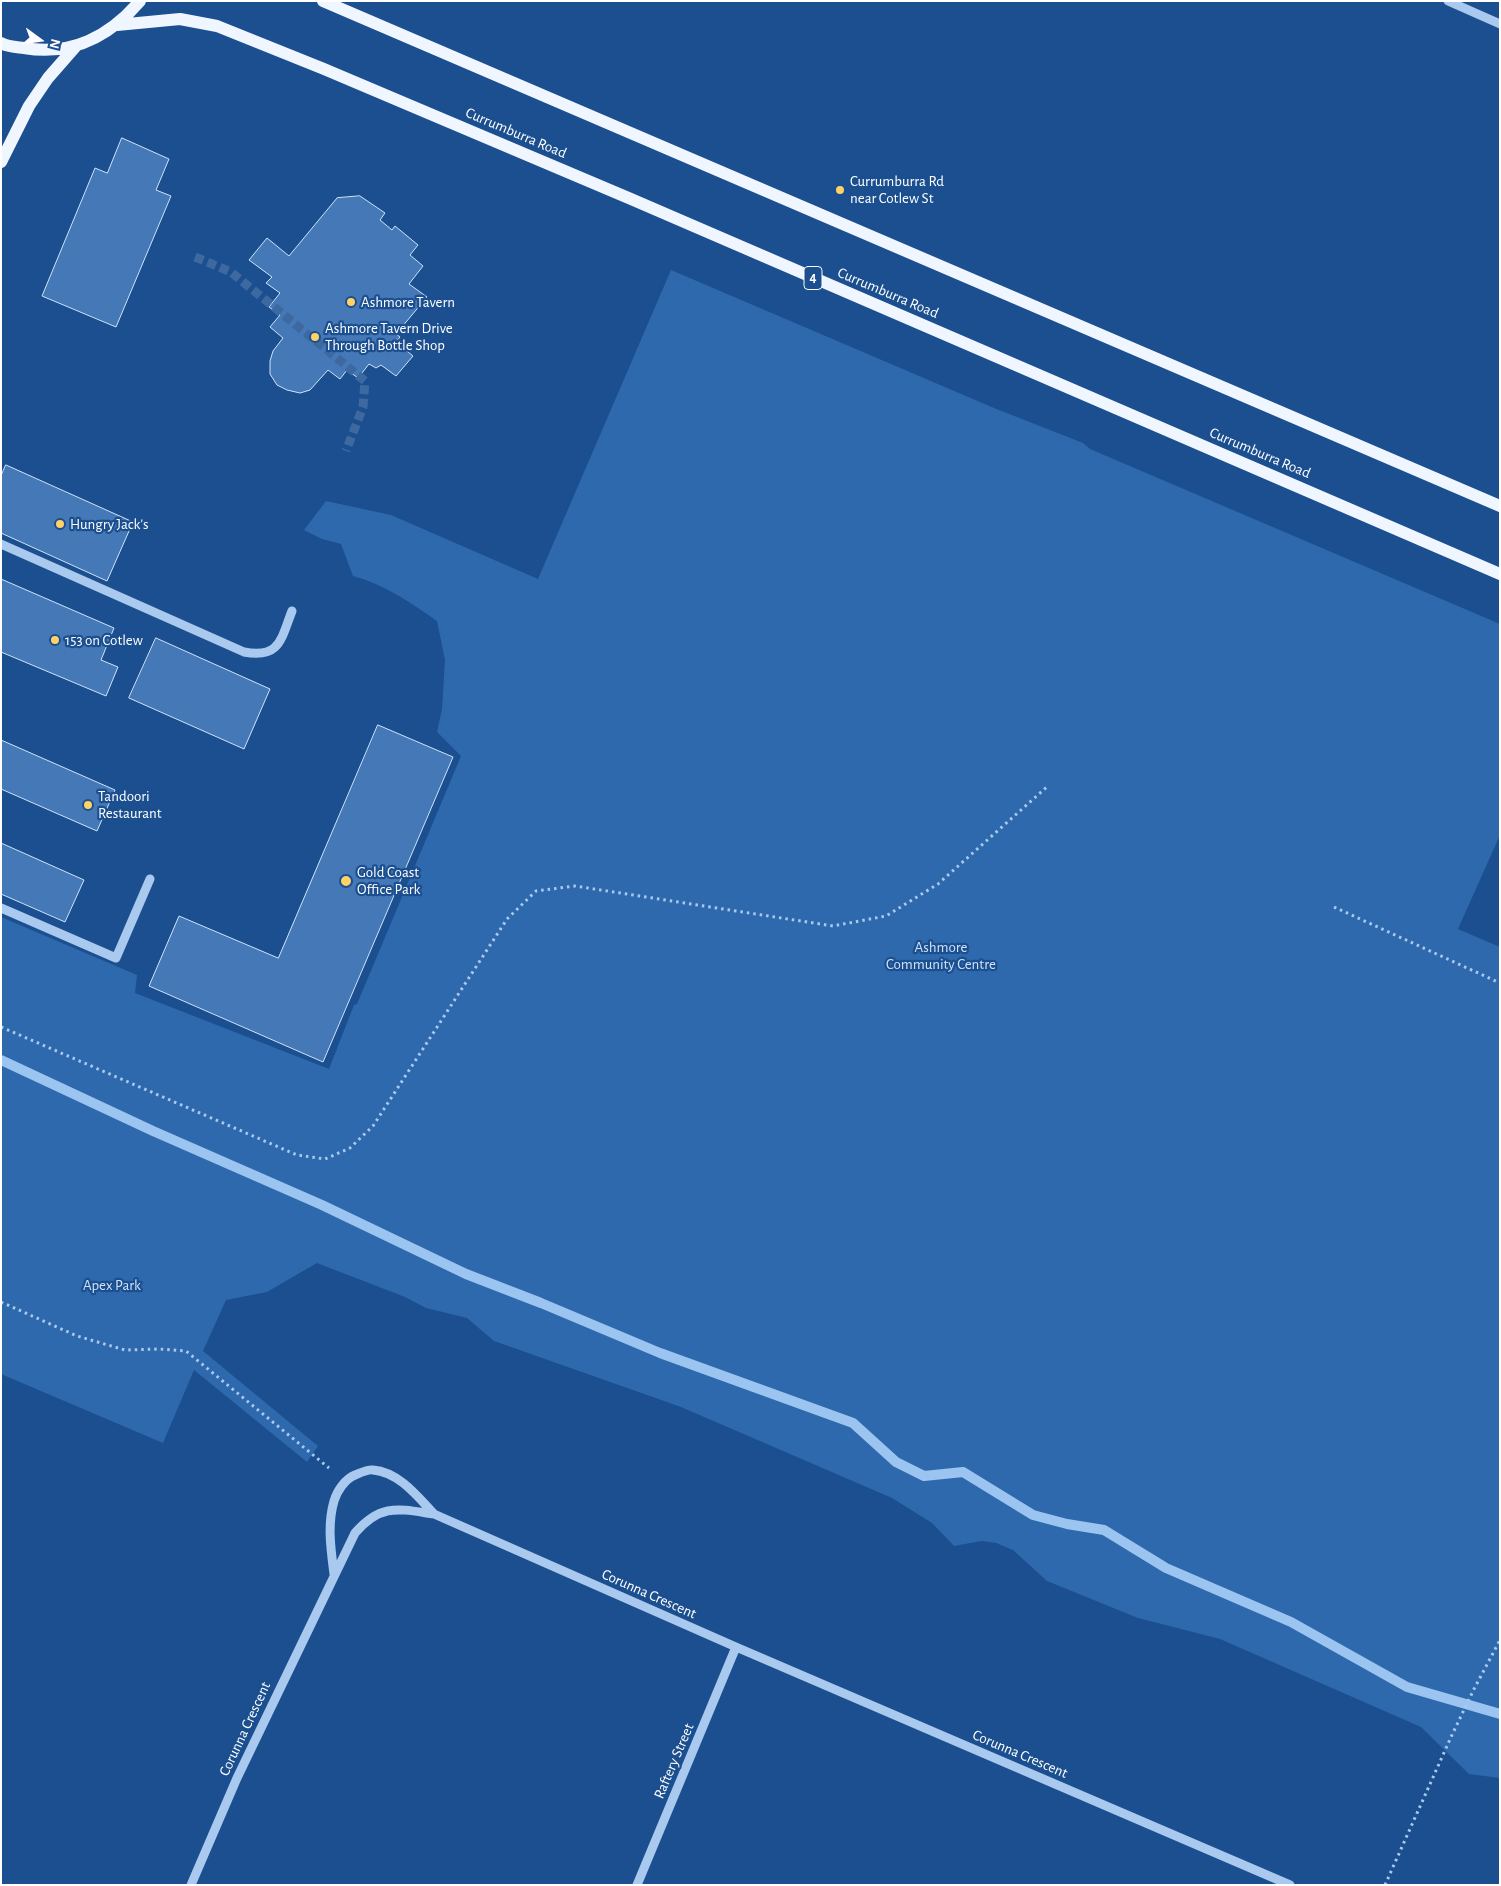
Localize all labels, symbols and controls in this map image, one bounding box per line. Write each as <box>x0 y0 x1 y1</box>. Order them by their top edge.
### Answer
north arrow <box>15 15 65 65</box>
text: N <box>47 37 63 50</box>
street label: Currumburra Road <box>463 104 569 162</box>
place label: Currumburra Rd near Cotlew St <box>850 172 944 207</box>
marker: Currumburra Rd near Cotlew St <box>834 184 846 196</box>
street label: Currumburra Road <box>835 264 941 322</box>
road number: 4 <box>804 266 822 290</box>
place label: Ashmore Tavern <box>361 293 455 311</box>
marker: Ashmore Tavern <box>345 296 357 308</box>
place label: Ashmore Tavern Drive Through Bottle Shop <box>325 319 453 354</box>
marker: Ashmore Tavern Drive Through Bottle Shop <box>309 331 321 343</box>
street label: Currumburra Road <box>1207 424 1313 482</box>
place label: Hungry Jack's <box>70 515 148 533</box>
marker: Hungry Jack's <box>54 518 66 530</box>
place label: 153 on Cotlew <box>65 631 143 649</box>
marker: 153 on Cotlew <box>49 634 61 646</box>
place label: Tandoori Restaurant <box>98 787 161 822</box>
marker: Tandoori Restaurant <box>82 799 94 811</box>
place label: Gold Coast Office Park <box>357 863 420 898</box>
marker: Gold Coast Office Park <box>339 874 353 888</box>
park label: Ashmore Community Centre <box>886 938 996 973</box>
park label: Apex Park <box>83 1276 141 1294</box>
street label: Corunna Crescent <box>599 1565 699 1623</box>
street label: Corunna Crescent <box>215 1679 275 1779</box>
street label: Raftery Street <box>650 1721 698 1801</box>
street label: Corunna Crescent <box>970 1726 1070 1782</box>

